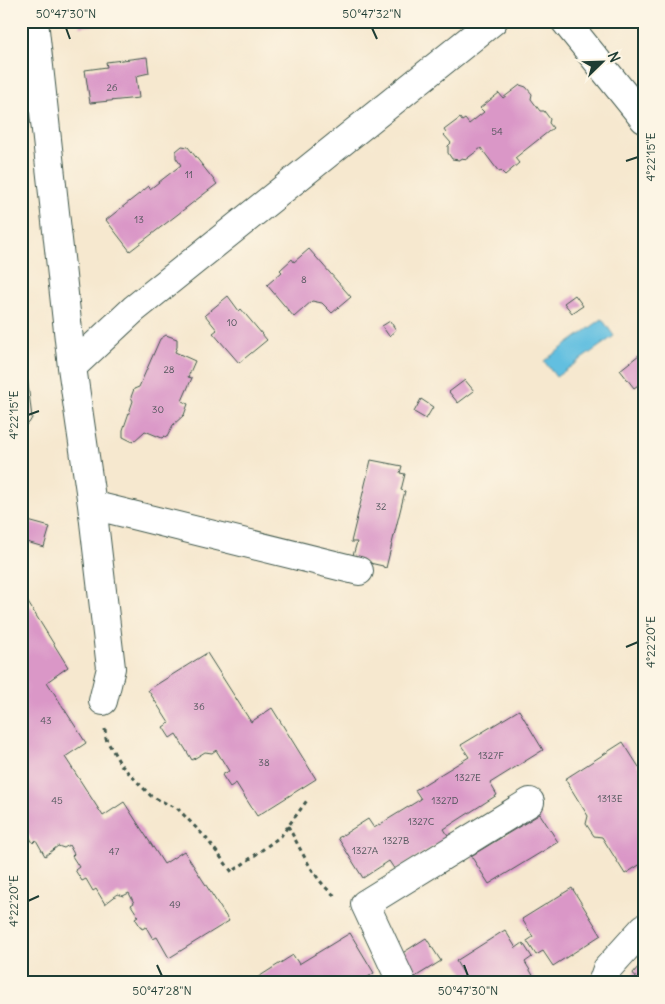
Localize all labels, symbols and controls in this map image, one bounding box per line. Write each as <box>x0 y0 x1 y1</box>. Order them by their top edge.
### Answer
text: 50°47'30"N <box>36 6 96 21</box>
text: 50°47'32"N <box>342 6 402 21</box>
north arrow <box>578 38 628 88</box>
text: N <box>604 49 624 65</box>
house number: 26 <box>106 81 118 94</box>
house number: 54 <box>491 125 503 138</box>
text: 4°22'15"E <box>643 132 658 182</box>
house number: 11 <box>185 168 193 181</box>
house number: 13 <box>134 213 144 226</box>
house number: 8 <box>301 273 307 286</box>
house number: 10 <box>227 316 237 329</box>
house number: 28 <box>163 363 175 376</box>
text: 4°22'15"E <box>6 390 21 440</box>
house number: 30 <box>152 403 164 416</box>
house number: 32 <box>375 500 387 513</box>
text: 4°22'20"E <box>643 616 658 668</box>
house number: 36 <box>193 700 205 713</box>
house number: 43 <box>40 714 52 727</box>
house number: 1327F <box>478 749 504 762</box>
house number: 38 <box>258 756 270 769</box>
house number: 1327E <box>455 771 481 784</box>
house number: 1313E <box>597 792 623 805</box>
house number: 45 <box>51 794 63 807</box>
house number: 1327D <box>431 794 459 807</box>
house number: 1327C <box>408 815 435 828</box>
house number: 1327B <box>383 834 410 847</box>
house number: 1327A <box>352 844 379 857</box>
house number: 47 <box>109 845 119 858</box>
text: 4°22'20"E <box>6 875 21 927</box>
house number: 49 <box>169 898 181 911</box>
text: 50°47'28"N <box>132 983 192 998</box>
text: 50°47'30"N <box>438 983 498 998</box>

